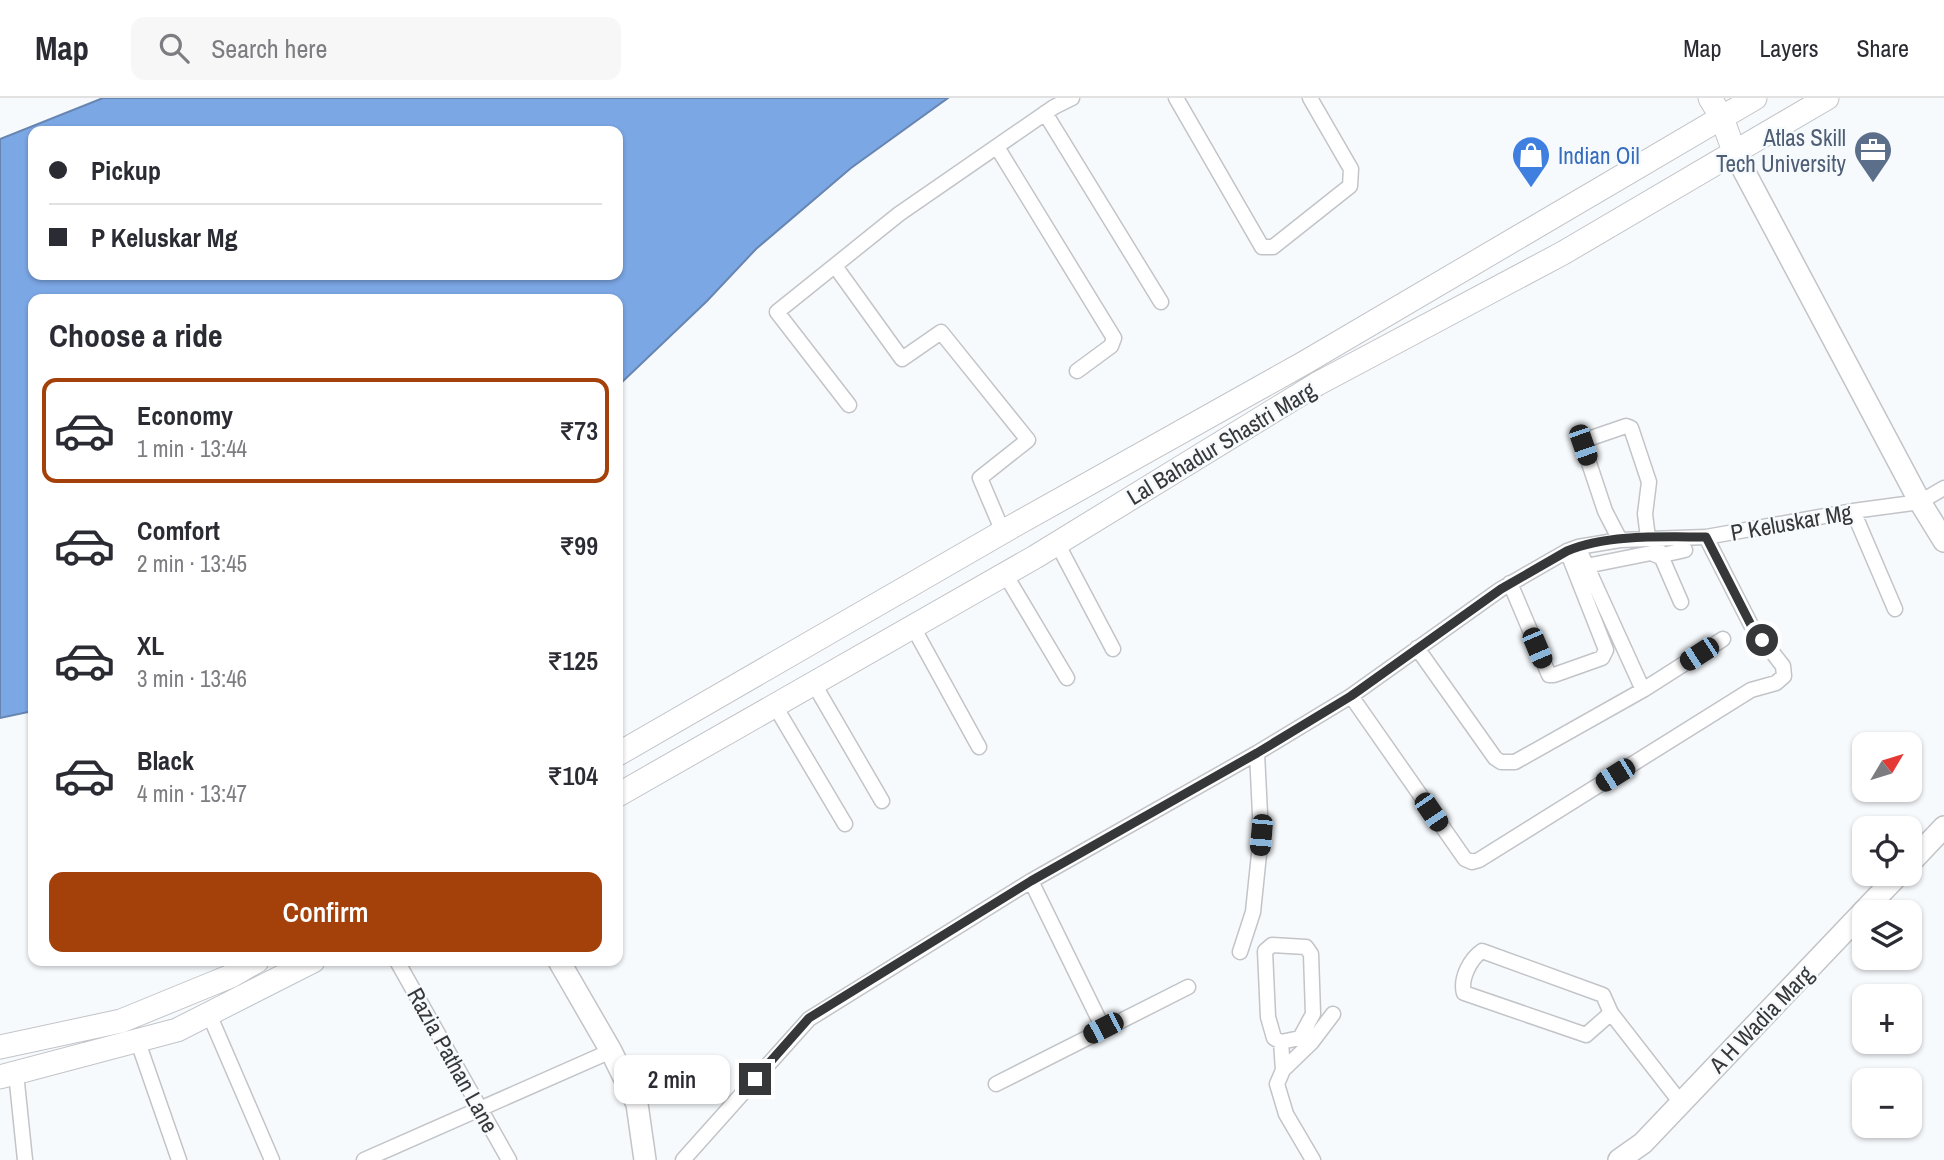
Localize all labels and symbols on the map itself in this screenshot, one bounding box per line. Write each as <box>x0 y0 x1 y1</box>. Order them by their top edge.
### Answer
place label: Atlas Skill Tech University <box>1716 122 1847 179</box>
office icon: Atlas Skill Tech University <box>1852 129 1894 184</box>
shop icon: Indian Oil <box>1510 134 1552 189</box>
place label: Indian Oil <box>1558 140 1640 171</box>
street label: Lal Bahadur Shastri Marg <box>1121 374 1322 512</box>
car <box>1567 422 1600 468</box>
street label: P Keluskar Mg <box>1728 496 1854 548</box>
route start <box>1746 624 1778 656</box>
car <box>1520 625 1555 671</box>
car <box>1676 634 1723 674</box>
north arrow <box>1852 732 1922 802</box>
car <box>1592 755 1639 795</box>
car <box>1411 789 1452 835</box>
car <box>1249 813 1274 857</box>
street label: A H Wadia Marg <box>1701 958 1820 1080</box>
street label: Razia Pathan Lane <box>400 982 506 1138</box>
car <box>1080 1009 1127 1047</box>
callout: 2 min <box>615 1054 730 1104</box>
route end <box>739 1063 771 1095</box>

